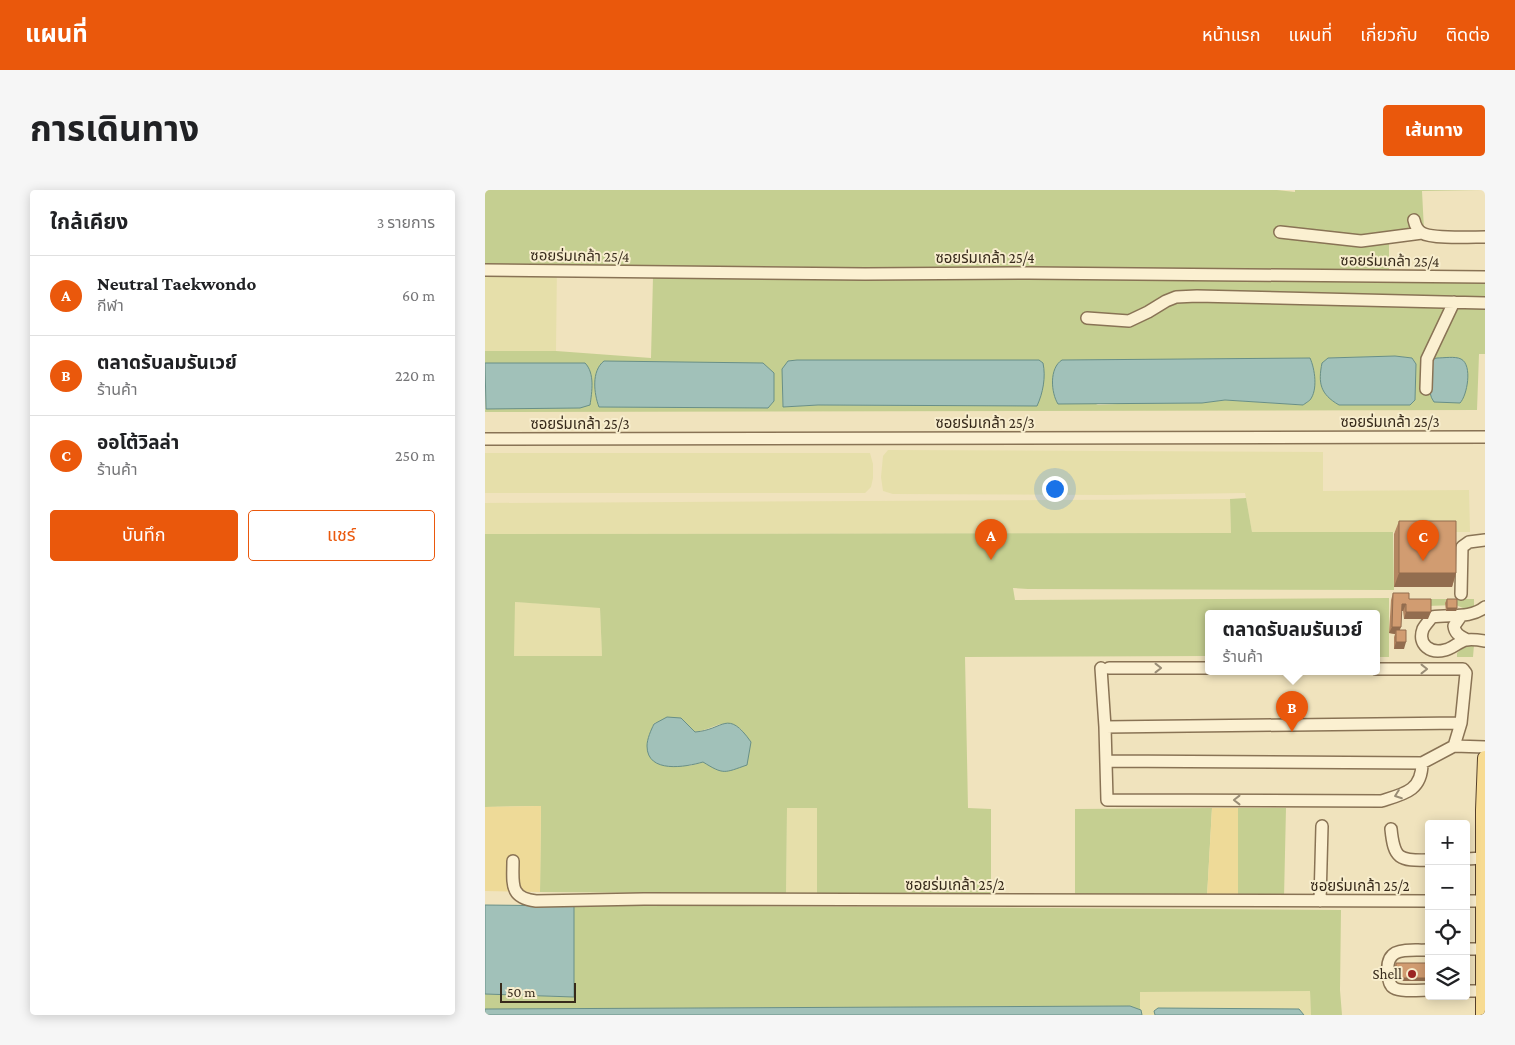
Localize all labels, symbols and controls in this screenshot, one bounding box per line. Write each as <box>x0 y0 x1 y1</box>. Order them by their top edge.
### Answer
text: แผนที่ <box>25 20 88 47</box>
text: หน้าแรก <box>1202 25 1260 45</box>
text: แผนที่ <box>1288 25 1332 45</box>
text: เกี่ยวกับ <box>1360 25 1418 45</box>
text: ติดต่อ <box>1446 25 1490 45</box>
button: เส้นทาง <box>1383 105 1485 156</box>
text: การเดินทาง <box>30 110 199 149</box>
text: ใกล้เคียง <box>50 210 128 234</box>
text: 3 รายการ <box>377 214 435 231</box>
street label: ซอยร่มเกล้า 25/4 <box>530 246 630 265</box>
street label: ซอยร่มเกล้า 25/4 <box>935 249 1035 266</box>
street label: ซอยร่มเกล้า 25/4 <box>1340 251 1440 270</box>
text: Neutral Taekwondo <box>97 273 256 294</box>
text: A <box>61 287 71 304</box>
text: 60 m <box>402 287 435 304</box>
text: กีฬา <box>97 297 124 314</box>
text: ตลาดรับลมรันเวย์ <box>97 352 237 373</box>
text: B <box>61 367 71 384</box>
text: 220 m <box>395 367 435 384</box>
text: ร้านค้า <box>97 381 137 398</box>
street label: ซอยร่มเกล้า 25/3 <box>1340 413 1440 430</box>
street label: ซอยร่มเกล้า 25/3 <box>935 414 1035 431</box>
street label: ซอยร่มเกล้า 25/3 <box>530 415 630 432</box>
text: ออโต้วิลล่า <box>97 432 179 453</box>
text: C <box>61 447 71 464</box>
text: 250 m <box>395 447 435 464</box>
text: ร้านค้า <box>97 461 137 478</box>
your location <box>1042 476 1068 502</box>
button: บันทึก <box>50 510 238 561</box>
button: แชร์ <box>248 510 435 561</box>
pin: A <box>975 519 1007 560</box>
pin: C <box>1407 520 1439 561</box>
popup <box>1205 610 1380 675</box>
text: ตลาดรับลมรันเวย์ <box>1223 619 1362 640</box>
text: ร้านค้า <box>1223 648 1263 665</box>
one-way arrow <box>1154 663 1162 673</box>
one-way arrow <box>1421 664 1429 674</box>
pin: B <box>1276 691 1308 732</box>
one-way arrow <box>1395 789 1403 799</box>
one-way arrow <box>1233 795 1240 805</box>
map controls <box>1425 820 1470 1000</box>
button: + <box>1425 820 1470 865</box>
button: − <box>1425 865 1470 910</box>
street label: ซอยร่มเกล้า 25/2 <box>905 876 1005 893</box>
street label: ซอยร่มเกล้า 25/2 <box>1310 877 1410 894</box>
button: locate <box>1425 910 1470 955</box>
button: layers <box>1425 955 1470 1000</box>
place label: Shell <box>1372 966 1402 982</box>
marker: Shell <box>1406 968 1418 980</box>
scale bar <box>500 980 576 1003</box>
text: 50 m <box>507 984 535 1000</box>

